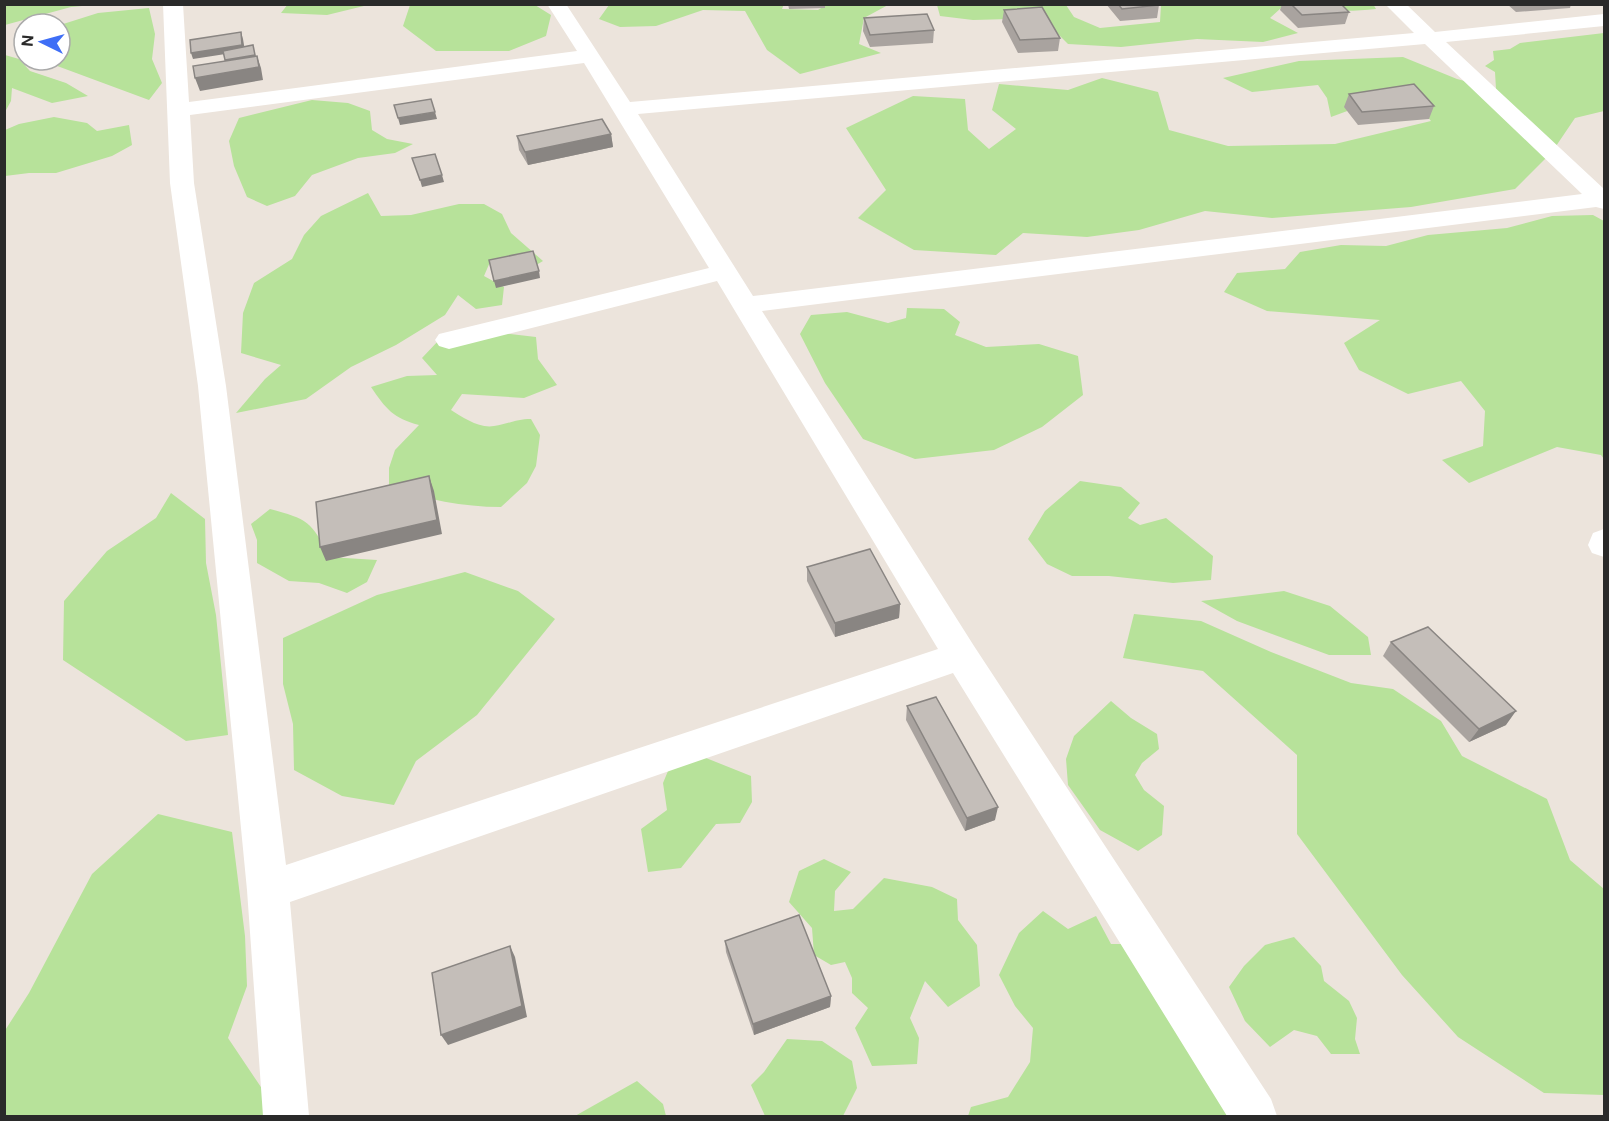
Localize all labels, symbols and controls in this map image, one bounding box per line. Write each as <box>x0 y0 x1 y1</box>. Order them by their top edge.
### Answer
north arrow <box>12 12 72 72</box>
text: N <box>17 34 39 47</box>

